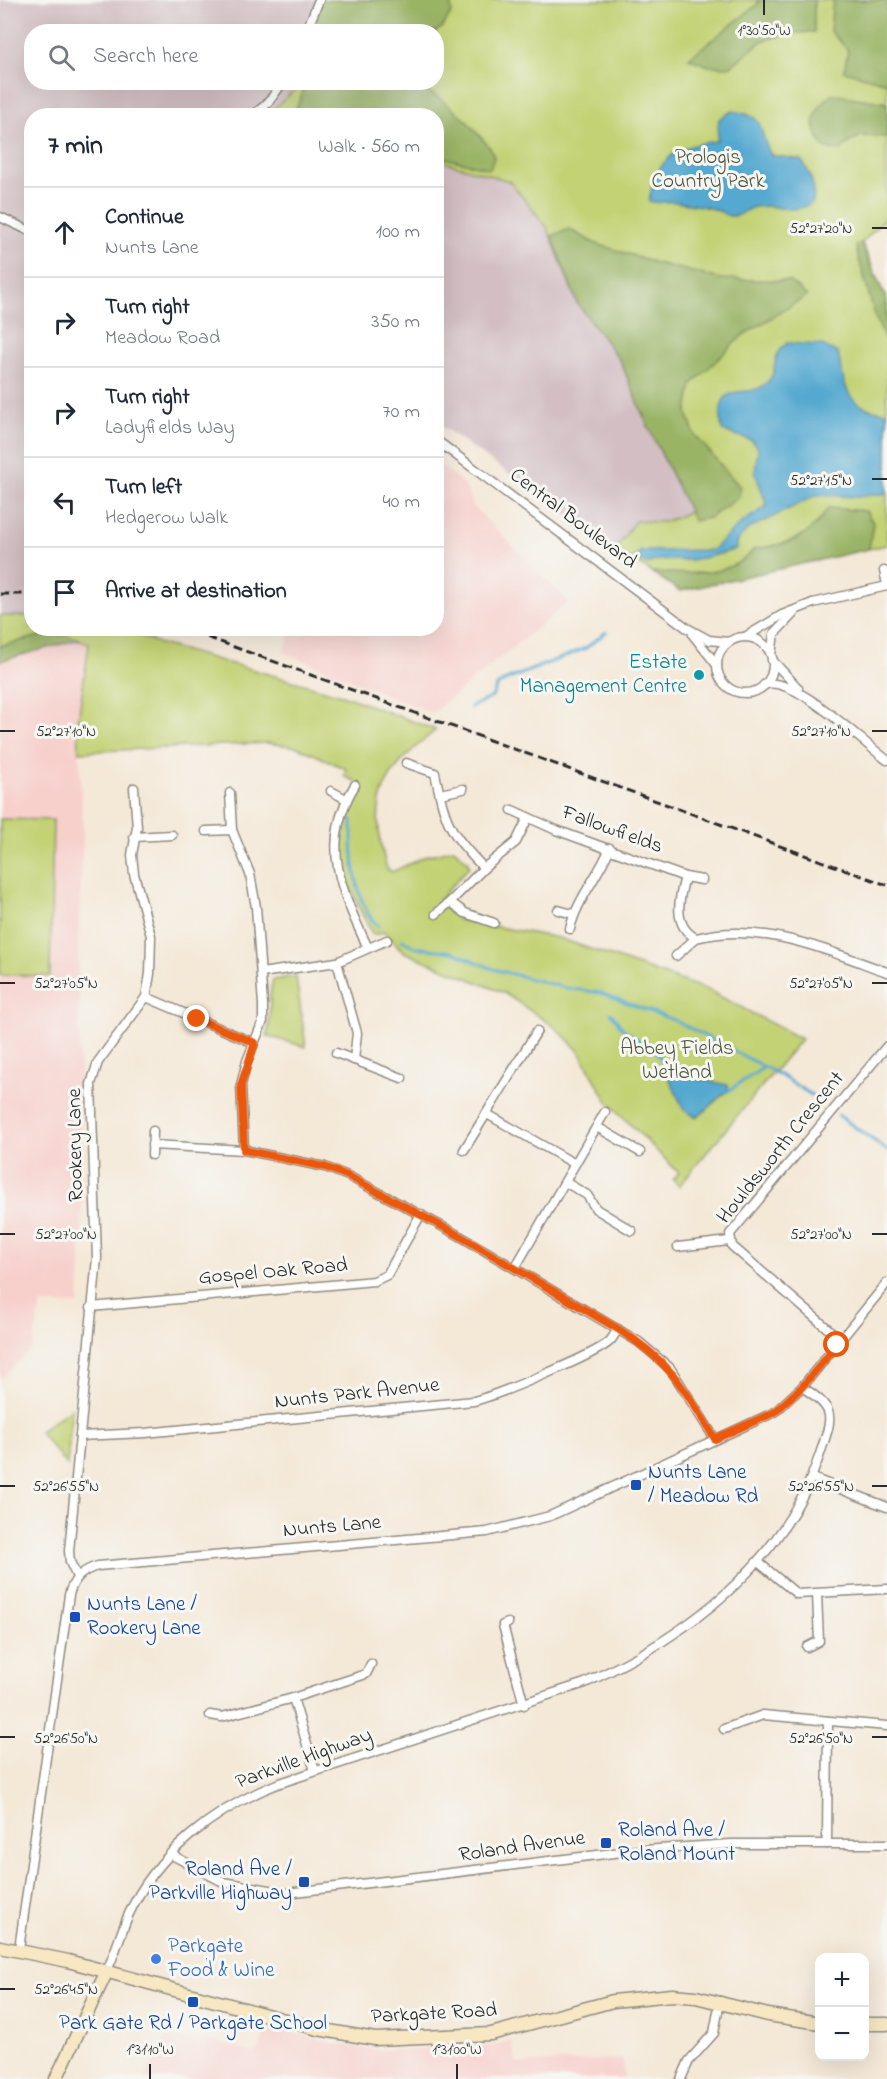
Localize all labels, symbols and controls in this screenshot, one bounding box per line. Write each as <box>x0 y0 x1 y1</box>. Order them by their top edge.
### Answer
text: 1°30'50"W <box>737 20 791 42</box>
search box <box>24 24 444 90</box>
icon: search <box>45 41 78 74</box>
text: Search here <box>93 41 198 73</box>
text: 7 min <box>48 128 103 166</box>
text: Walk · 560 m <box>318 133 420 162</box>
park label: Prologis Country Park <box>651 143 765 199</box>
text: Continue <box>105 202 184 234</box>
icon: ahead <box>48 216 81 249</box>
text: 100 m <box>376 218 420 247</box>
text: 52°27'20"N <box>790 218 852 240</box>
text: Nunts Lane <box>105 234 199 263</box>
text: Turn right <box>105 292 190 324</box>
icon: right <box>48 306 81 339</box>
text: 350 m <box>371 308 420 337</box>
text: Meadow Road <box>105 324 220 353</box>
text: Turn right <box>105 382 190 414</box>
icon: right <box>48 396 81 429</box>
text: 70 m <box>383 398 420 427</box>
text: Ladyfields Way <box>105 414 235 443</box>
street label: Central Boulevard <box>503 461 643 577</box>
text: 52°27'15"N <box>790 470 852 492</box>
text: Turn left <box>105 472 182 504</box>
icon: left <box>48 486 81 519</box>
text: 40 m <box>383 488 420 517</box>
text: Hedgerow Walk <box>105 504 228 533</box>
icon: arrive <box>48 576 81 609</box>
text: Arrive at destination <box>105 576 287 608</box>
place label: Estate Management Centre <box>520 648 688 704</box>
marker: Estate Management Centre <box>692 668 706 682</box>
text: 52°27'10"N <box>36 721 96 743</box>
text: 52°27'10"N <box>791 721 851 743</box>
street label: Fallowfields <box>556 797 667 862</box>
text: 52°27'05"N <box>34 973 98 995</box>
text: 52°27'05"N <box>789 973 853 995</box>
route end <box>183 1005 209 1031</box>
park label: Abbey Fields Wetland <box>620 1034 734 1088</box>
street label: Houldsworth Crescent <box>710 1065 852 1231</box>
street label: Rookery Lane <box>60 1087 94 1202</box>
text: 52°27'00"N <box>35 1224 97 1246</box>
text: 52°27'00"N <box>790 1224 852 1246</box>
street label: Gospel Oak Road <box>197 1251 349 1293</box>
route start <box>823 1331 849 1357</box>
street label: Nunts Park Avenue <box>273 1370 441 1418</box>
place label: Nunts Lane / Meadow Rd <box>648 1458 759 1512</box>
text: 52°26'55"N <box>33 1476 99 1498</box>
text: 52°26'55"N <box>788 1476 854 1498</box>
marker: Nunts Lane / Meadow Rd <box>629 1478 643 1492</box>
street label: Nunts Lane <box>282 1508 383 1546</box>
place label: Nunts Lane / Rookery Lane <box>87 1590 201 1646</box>
marker: Nunts Lane / Rookery Lane <box>68 1610 82 1624</box>
street label: Parkville Highway <box>232 1720 377 1799</box>
text: 52°26'50"N <box>34 1728 98 1750</box>
text: 52°26'50"N <box>789 1728 853 1750</box>
place label: Roland Ave / Roland Mount <box>618 1816 735 1870</box>
street label: Roland Avenue <box>457 1823 588 1871</box>
marker: Roland Ave / Roland Mount <box>599 1836 613 1850</box>
place label: Roland Ave / Parkville Highway <box>149 1855 292 1911</box>
marker: Roland Ave / Parkville Highway <box>297 1875 311 1889</box>
place label: Parkgate Food & Wine <box>167 1932 275 1986</box>
marker: Parkgate Food & Wine <box>149 1952 163 1966</box>
map controls <box>815 1953 869 2061</box>
button: + <box>815 1953 869 2007</box>
text: 52°26'45"N <box>34 1979 98 2001</box>
marker: Park Gate Rd / Parkgate School <box>186 1995 200 2009</box>
street label: Parkgate Road <box>370 1996 498 2034</box>
button: − <box>815 2007 869 2061</box>
place label: Park Gate Rd / Parkgate School <box>59 2009 327 2041</box>
text: 1°31'10"W <box>126 2039 174 2061</box>
text: 1°31'00"W <box>432 2039 482 2061</box>

